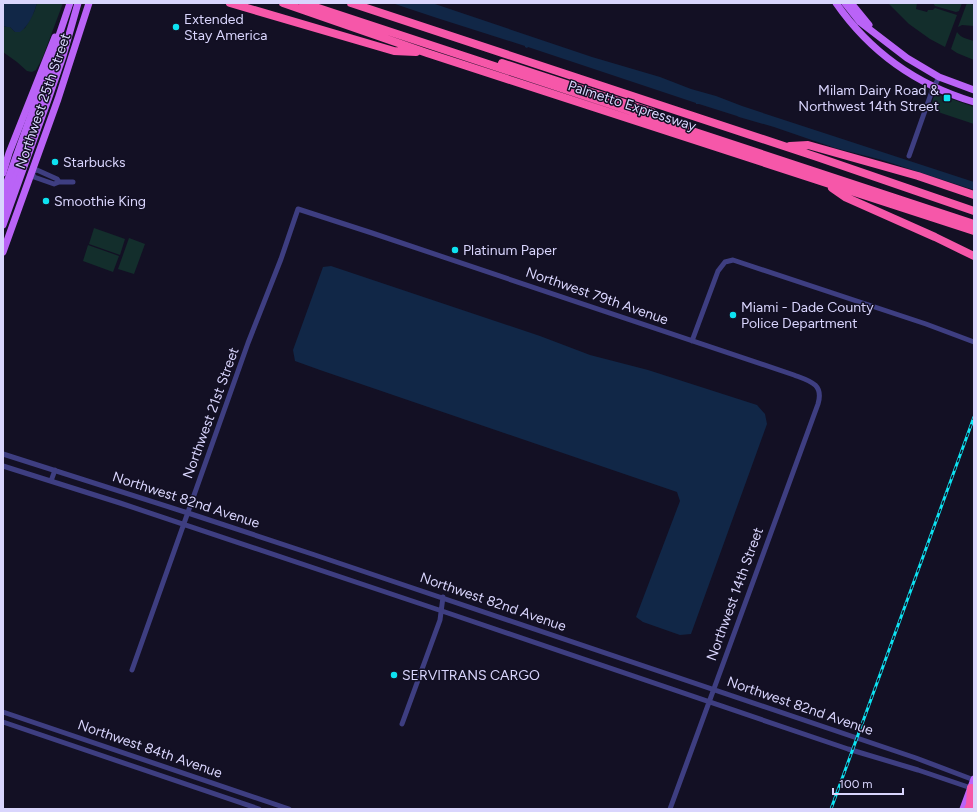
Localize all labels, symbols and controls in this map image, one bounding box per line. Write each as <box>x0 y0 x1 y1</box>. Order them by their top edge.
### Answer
place label: Extended Stay America <box>184 11 267 44</box>
marker: Extended Stay America <box>171 22 181 32</box>
street label: Northwest 25th Street <box>12 31 74 171</box>
street label: Palmetto Expressway <box>566 77 699 135</box>
place label: Milam Dairy Road & Northwest 14th Street <box>798 82 939 115</box>
marker: Milam Dairy Road & Northwest 14th Street <box>942 93 952 103</box>
place label: Starbucks <box>63 154 126 171</box>
marker: Starbucks <box>50 157 60 167</box>
place label: Smoothie King <box>54 193 146 210</box>
marker: Smoothie King <box>41 196 51 206</box>
place label: Platinum Paper <box>463 242 557 259</box>
marker: Platinum Paper <box>450 245 460 255</box>
street label: Northwest 79th Avenue <box>523 264 671 329</box>
place label: Miami - Dade County Police Department <box>741 299 874 332</box>
marker: Miami - Dade County Police Department <box>728 310 738 320</box>
street label: Northwest 21st Street <box>179 345 243 481</box>
street label: Northwest 82nd Avenue <box>110 468 262 532</box>
street label: Northwest 14th Street <box>703 525 767 663</box>
street label: Northwest 82nd Avenue <box>418 569 569 635</box>
place label: SERVITRANS CARGO <box>402 667 540 684</box>
marker: SERVITRANS CARGO <box>389 670 399 680</box>
street label: Northwest 82nd Avenue <box>725 673 876 739</box>
street label: Northwest 84th Avenue <box>76 716 225 782</box>
scale bar <box>833 770 903 796</box>
text: 100 m <box>839 777 873 791</box>

